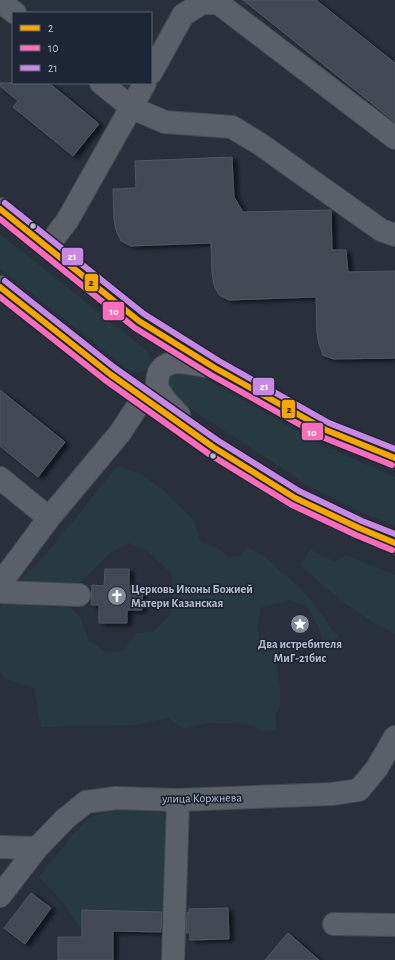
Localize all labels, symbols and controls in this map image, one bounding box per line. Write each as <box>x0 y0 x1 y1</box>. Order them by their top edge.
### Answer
legend <box>12 12 152 84</box>
text: 2 <box>48 22 54 34</box>
text: 10 <box>48 42 58 54</box>
text: 21 <box>48 62 58 74</box>
unlabelled marker <box>28 221 38 231</box>
line badge: 21 <box>61 247 84 266</box>
text: 21 <box>67 251 77 262</box>
line badge: 2 <box>84 273 99 292</box>
text: 2 <box>88 277 94 288</box>
line badge: 10 <box>102 301 125 321</box>
text: 10 <box>109 306 119 317</box>
line badge: 21 <box>252 377 275 396</box>
text: 21 <box>259 381 269 392</box>
line badge: 2 <box>281 399 296 419</box>
text: 2 <box>286 404 292 415</box>
line badge: 10 <box>301 422 324 441</box>
text: 10 <box>307 427 317 438</box>
unlabelled marker <box>208 451 218 461</box>
place label: Церковь Иконы Божией Матери Казанская <box>131 583 253 609</box>
church icon: Церковь Иконы Божией Матери Казанская <box>106 585 128 607</box>
place icon: Два истребителя МиГ-21бис <box>289 613 311 635</box>
place label: Два истребителя МиГ-21бис <box>258 638 342 664</box>
street label: улица Коржнева <box>161 791 242 806</box>

